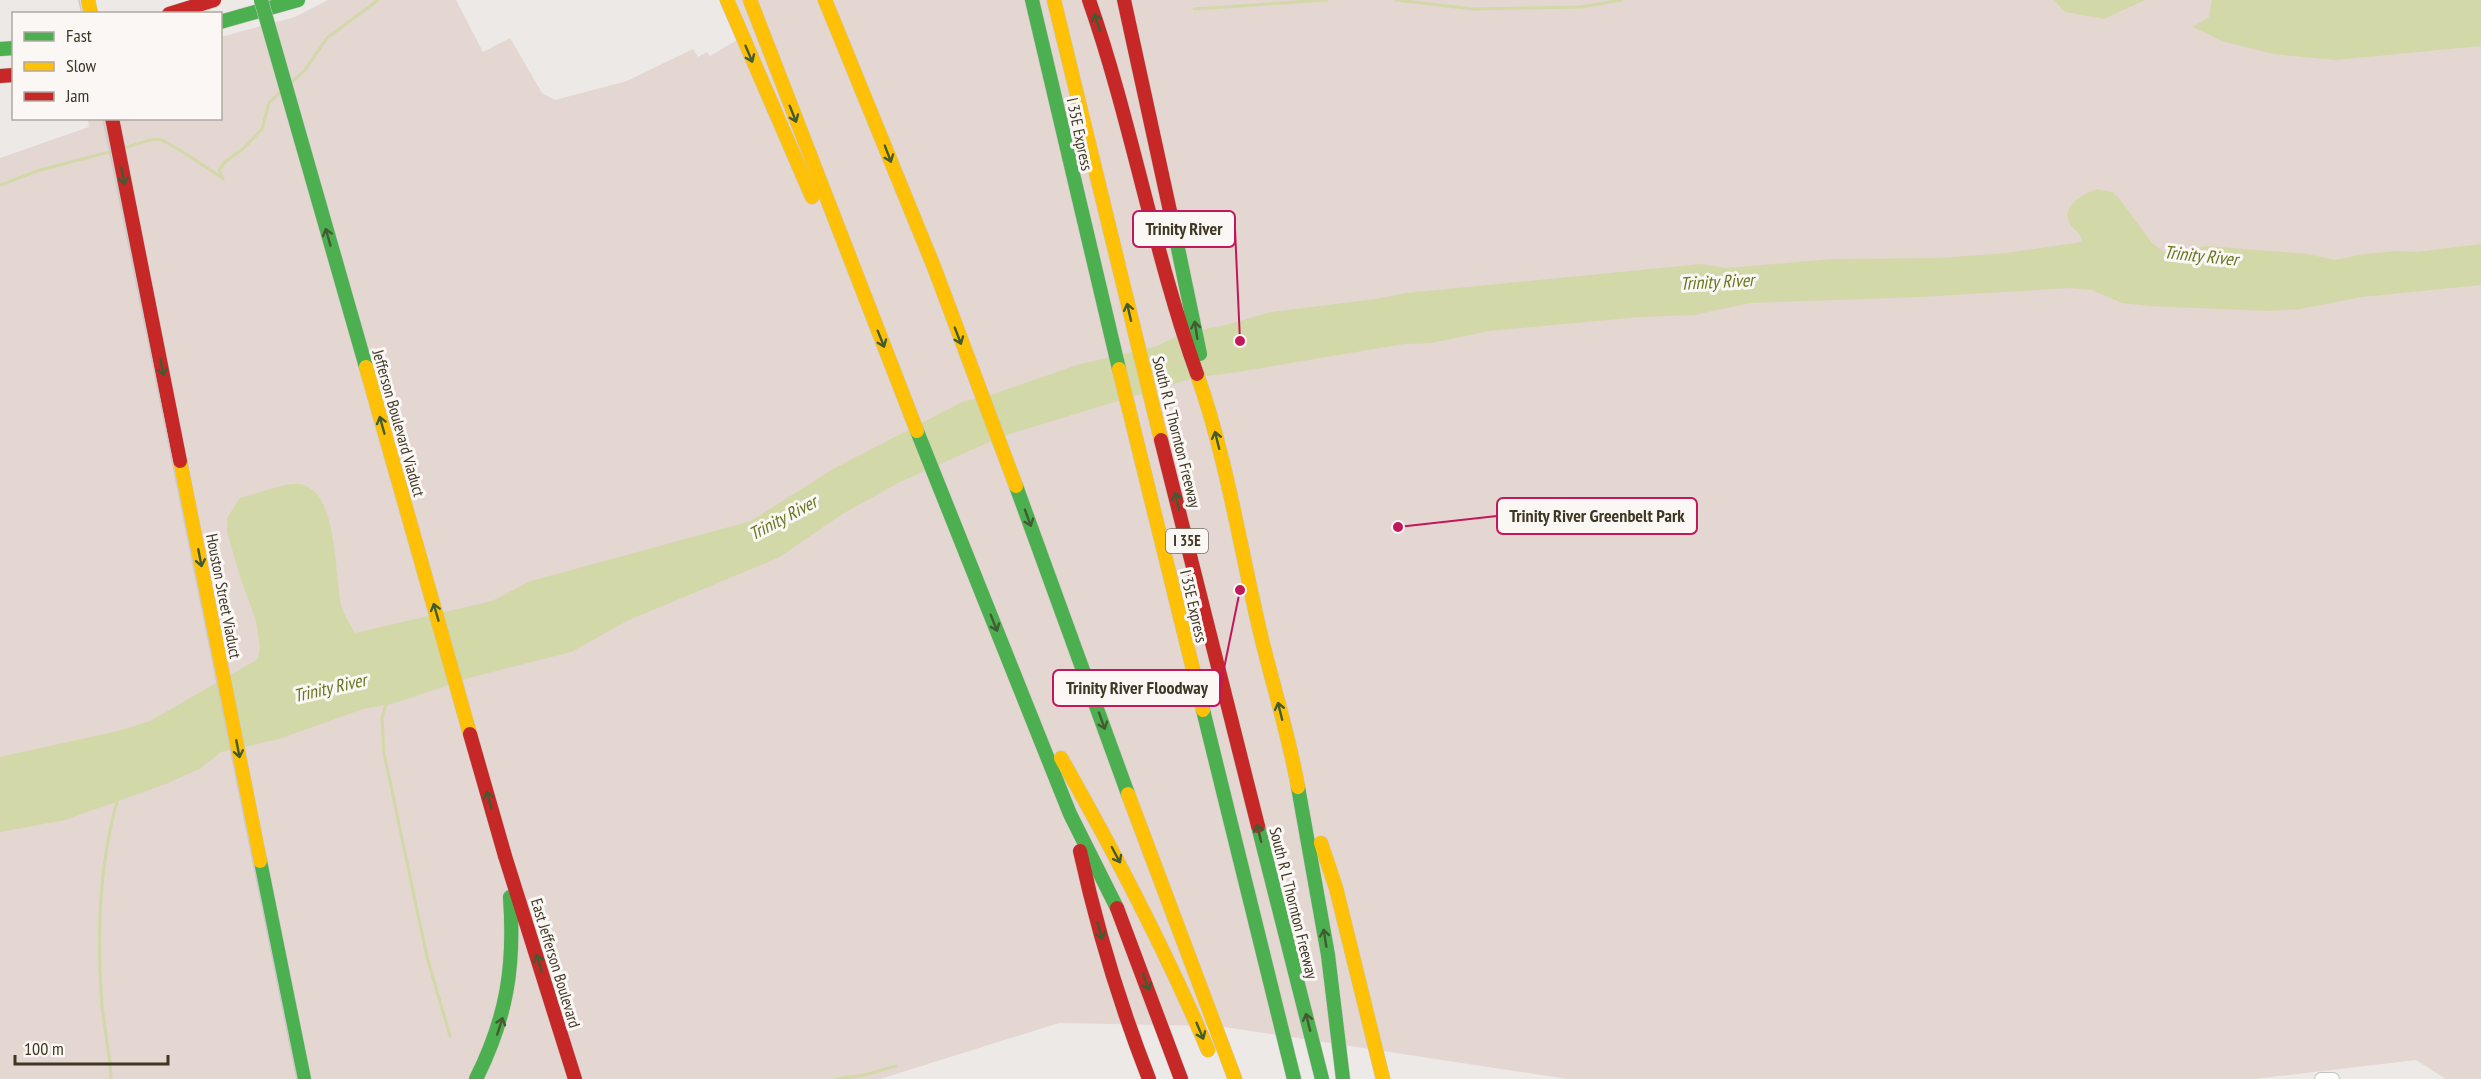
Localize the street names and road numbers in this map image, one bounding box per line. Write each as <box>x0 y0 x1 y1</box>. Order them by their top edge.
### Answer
street label: I 35E Express <box>1063 96 1097 172</box>
street label: Jefferson Boulevard Viaduct <box>368 346 430 499</box>
street label: South R L Thornton Freeway <box>1148 354 1206 510</box>
road number: I 35E <box>1166 529 1208 553</box>
street label: Houston Street Viaduct <box>202 532 246 661</box>
street label: I 35E Express <box>1176 568 1212 644</box>
street label: South R L Thornton Freeway <box>1265 825 1323 981</box>
street label: East Jefferson Boulevard <box>527 896 585 1030</box>

